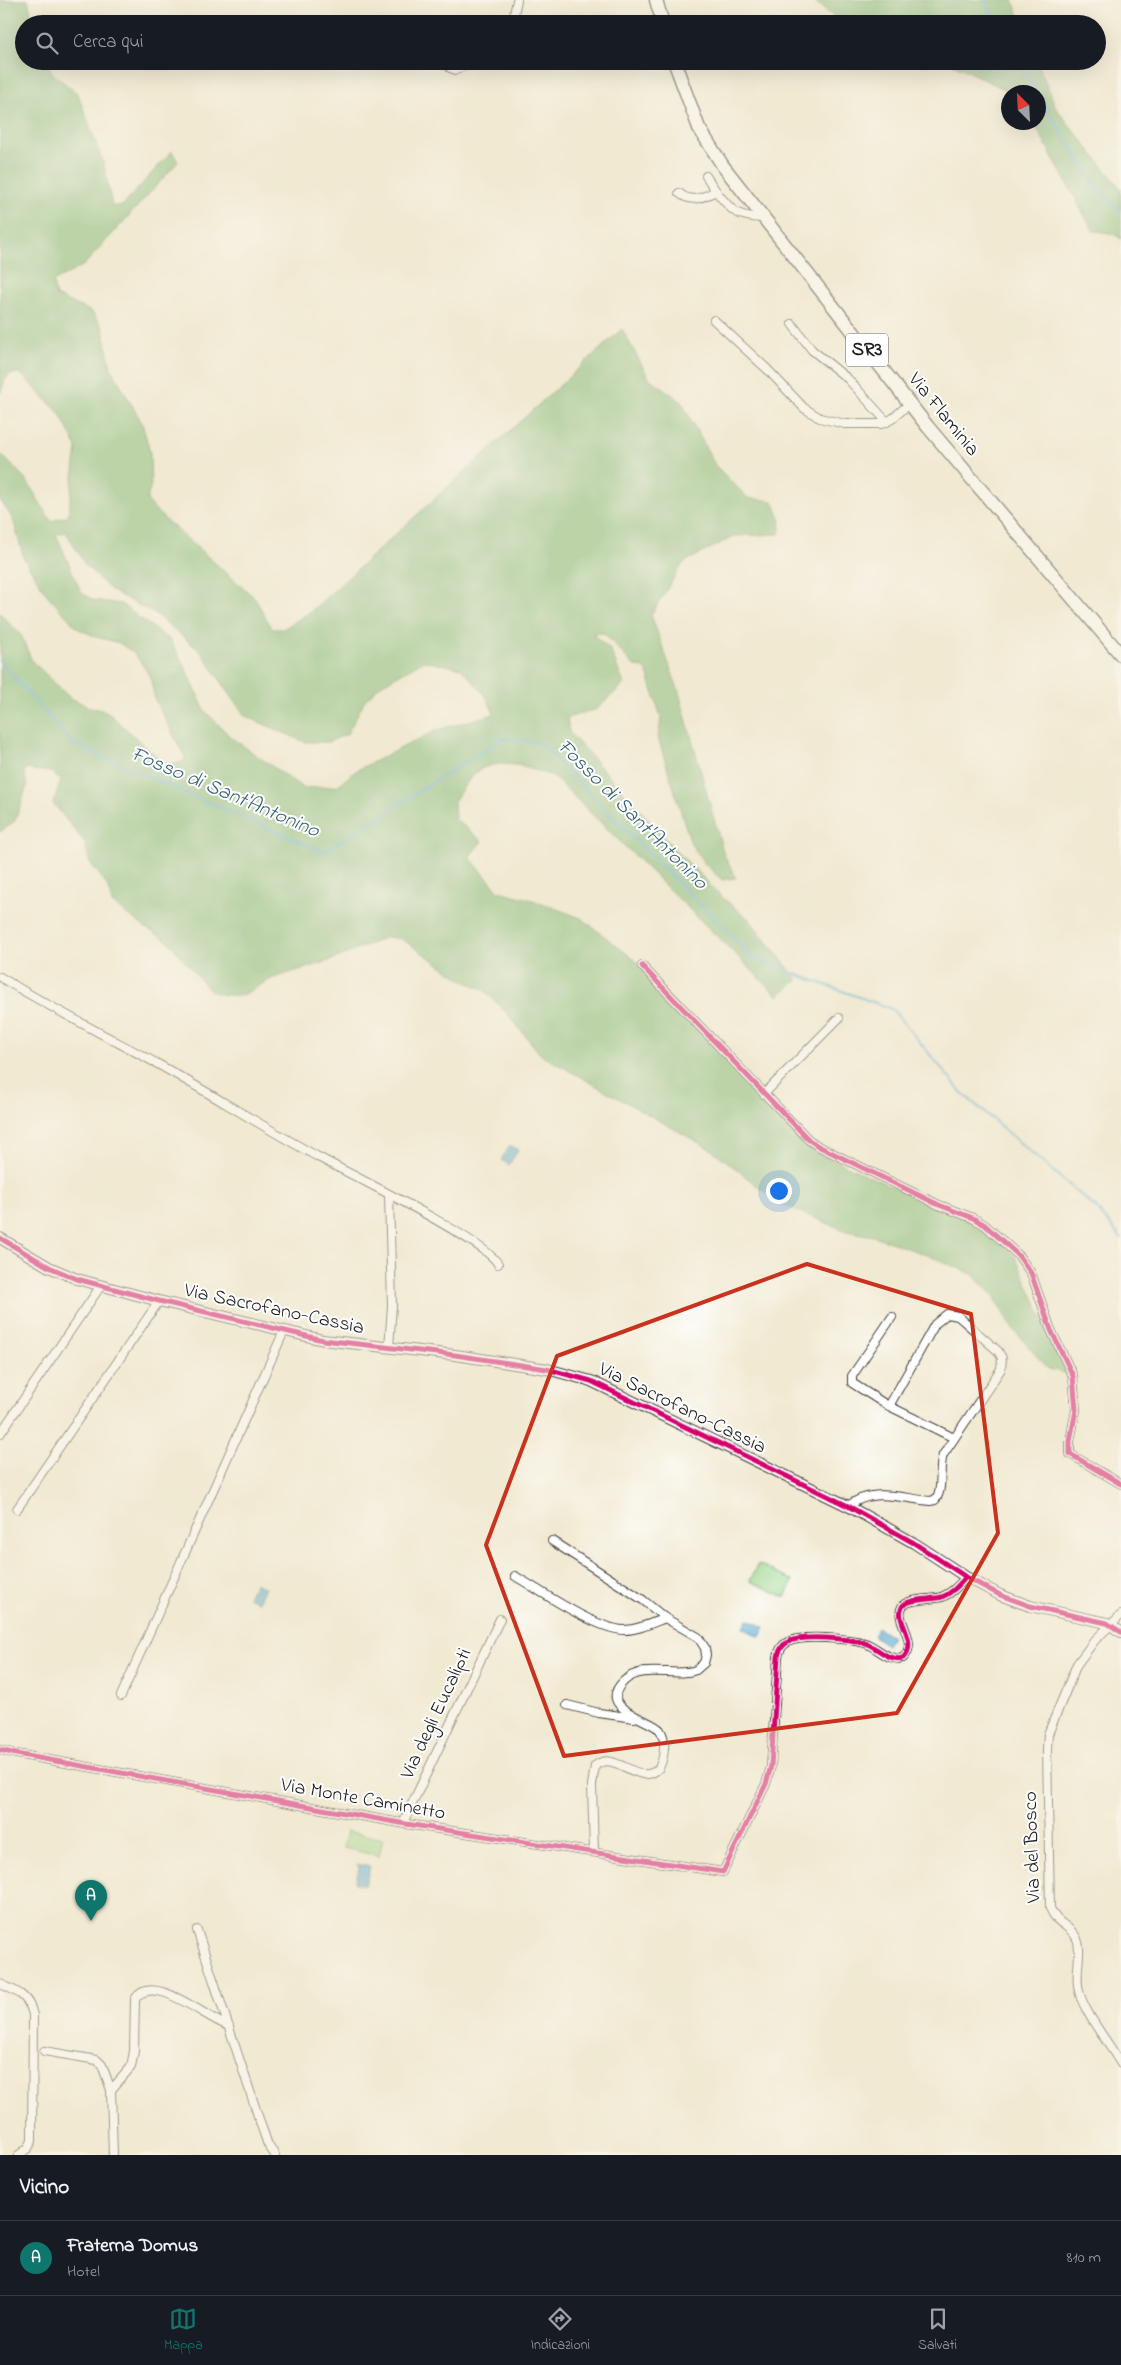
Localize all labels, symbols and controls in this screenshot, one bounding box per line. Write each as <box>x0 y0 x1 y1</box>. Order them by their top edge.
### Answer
search box <box>15 15 1106 70</box>
icon: search <box>33 29 61 57</box>
text: Cerca qui <box>73 29 143 56</box>
north arrow <box>1001 85 1046 130</box>
road number: SR3 <box>846 334 888 366</box>
street label: Via Flaminia <box>900 366 986 463</box>
water label: Fosso di Sant'Antonino <box>550 733 715 898</box>
water label: Fosso di Sant'Antonino <box>126 740 325 847</box>
your location <box>766 1178 792 1204</box>
street label: Via Sacrofano-Cassia <box>180 1277 367 1343</box>
street label: Via Sacrofano-Cassia <box>592 1355 771 1462</box>
street label: Via degli Eucalipti <box>394 1644 481 1786</box>
street label: Via Monte Caminetto <box>278 1771 447 1829</box>
street label: Via del Bosco <box>1017 1791 1049 1904</box>
pin: A <box>75 1880 107 1921</box>
text: Vicino <box>20 2173 69 2203</box>
text: Fraterna Domus <box>67 2233 198 2260</box>
text: A <box>31 2246 41 2270</box>
text: 810 m <box>1067 2246 1101 2270</box>
text: Hotel <box>67 2260 100 2284</box>
tab: Mappa <box>164 2305 203 2356</box>
tab: Indicazioni <box>531 2305 590 2356</box>
tab: Salvati <box>918 2305 957 2356</box>

